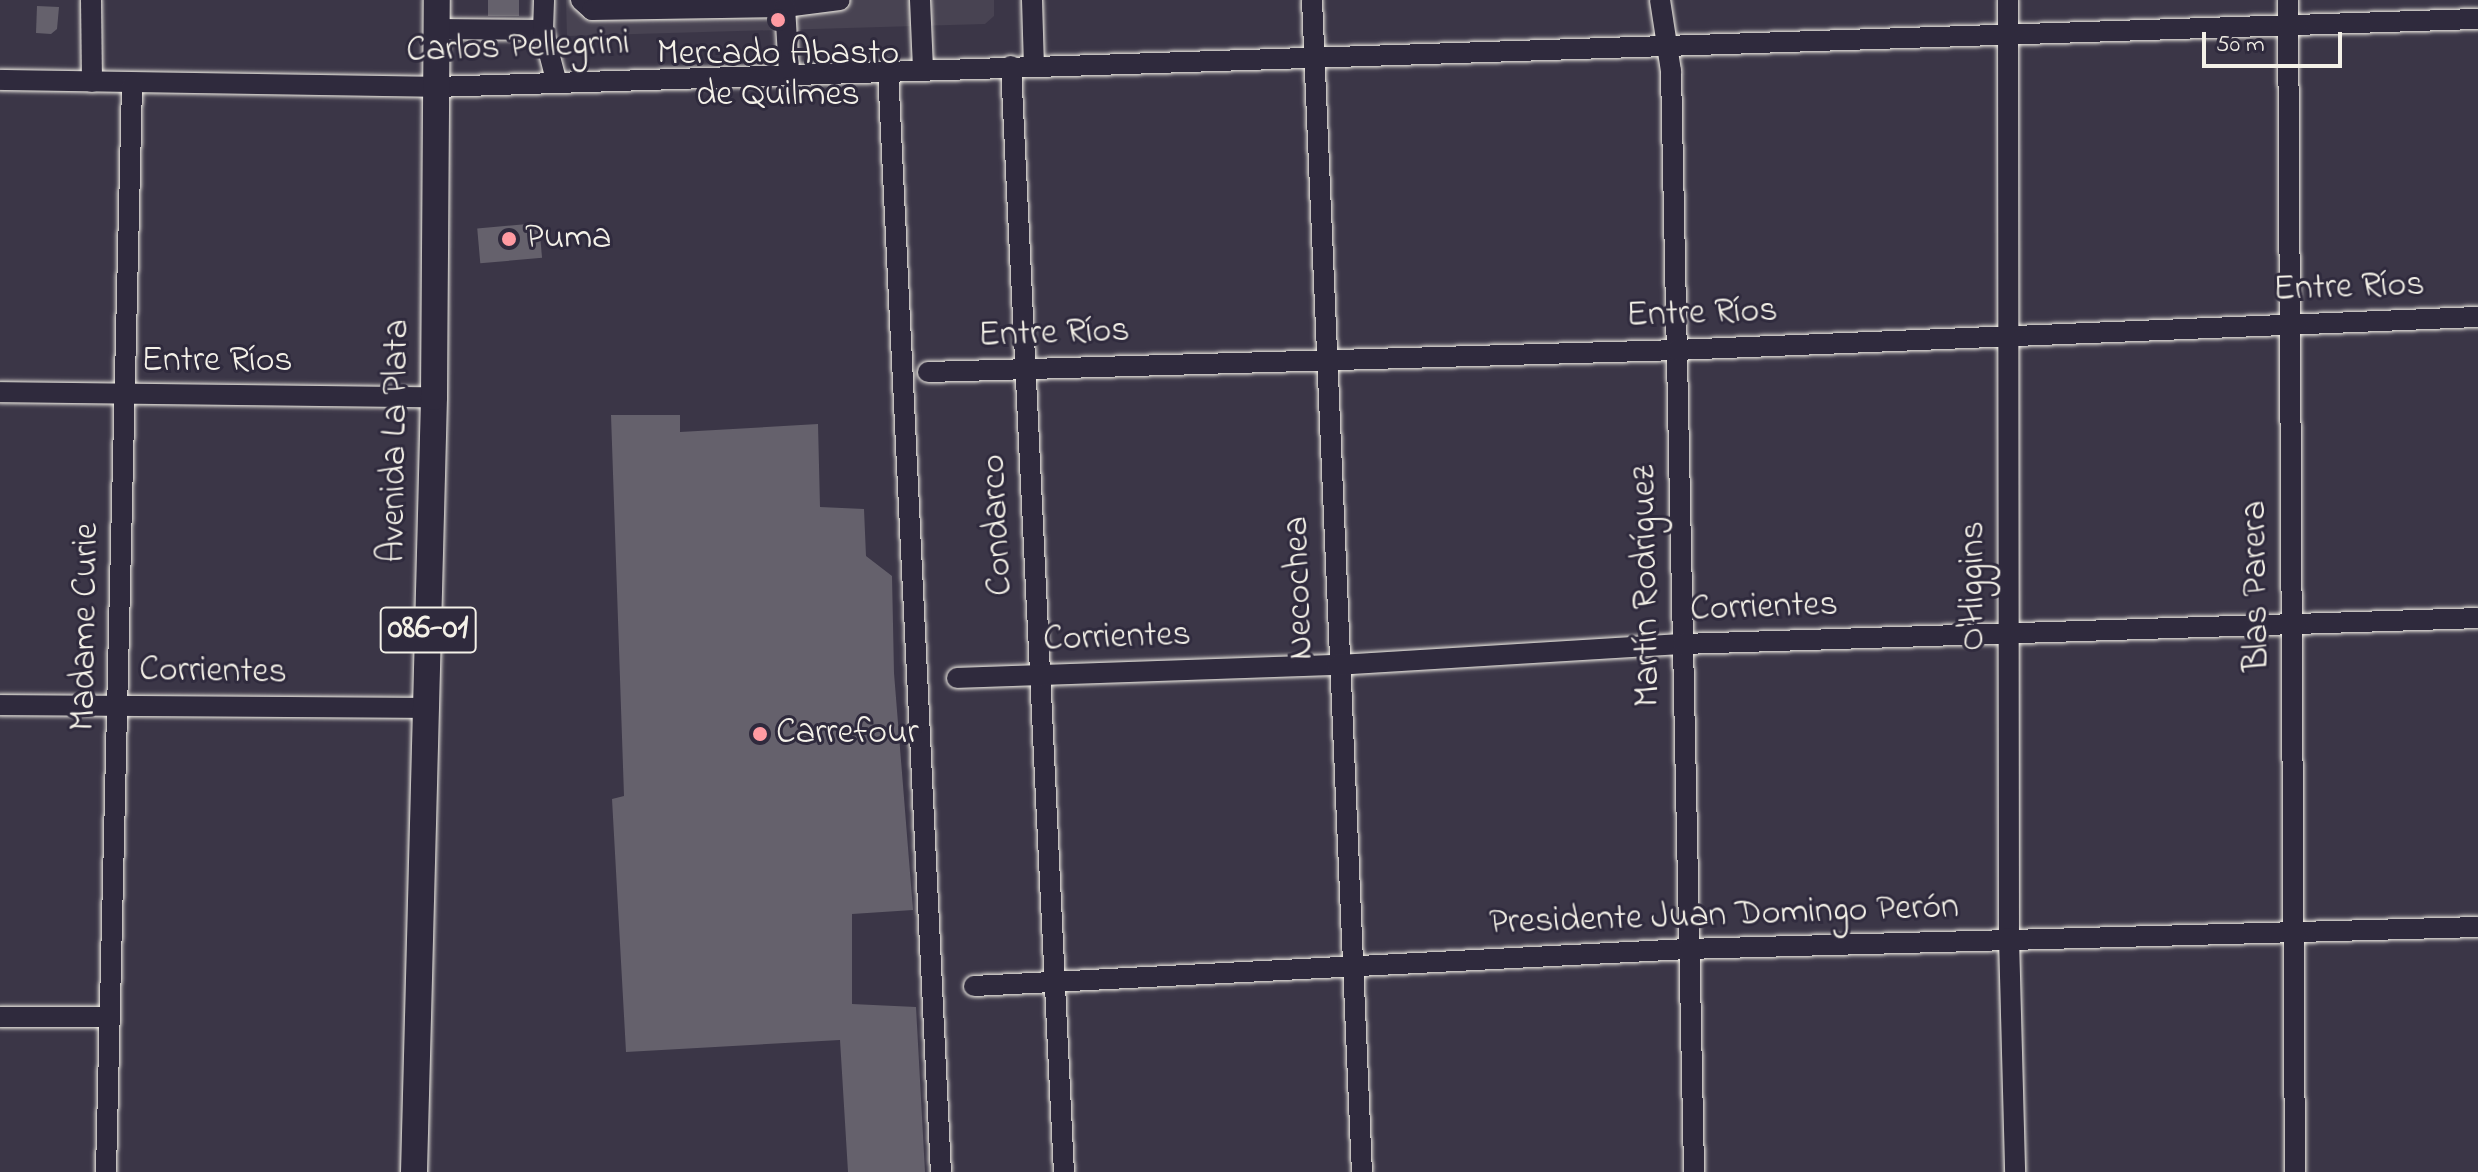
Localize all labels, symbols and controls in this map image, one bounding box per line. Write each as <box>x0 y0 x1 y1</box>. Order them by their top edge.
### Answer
marker: Mercado Abasto de Quilmes <box>769 11 787 29</box>
scale bar <box>2206 16 2346 66</box>
street label: Carlos Pellegrini <box>406 23 630 73</box>
text: 50 m <box>2216 28 2265 63</box>
place label: Mercado Abasto de Quilmes <box>657 32 899 117</box>
place label: Puma <box>525 217 612 261</box>
marker: Puma <box>500 230 518 248</box>
street label: Entre Ríos <box>2273 264 2425 312</box>
street label: Entre Ríos <box>1626 290 1778 338</box>
street label: Entre Ríos <box>978 310 1130 358</box>
street label: Avenida La Plata <box>372 319 420 563</box>
street label: Entre Ríos <box>141 340 293 384</box>
street label: Condarco <box>973 453 1023 597</box>
street label: Martín Rodríguez <box>1623 465 1671 707</box>
street label: Blas Parera <box>2234 500 2280 672</box>
street label: Necochea <box>1276 515 1324 661</box>
street label: O'Higgins <box>1952 521 1996 651</box>
street label: Madame Curie <box>63 523 109 731</box>
street label: Corrientes <box>1689 584 1839 632</box>
road number: 086-01 <box>378 600 478 660</box>
street label: Corrientes <box>1042 614 1192 662</box>
street label: Corrientes <box>139 649 287 695</box>
place label: Carrefour <box>776 712 919 756</box>
marker: Carrefour <box>751 725 769 743</box>
street label: Presidente Juan Domingo Perón <box>1488 886 1960 946</box>

